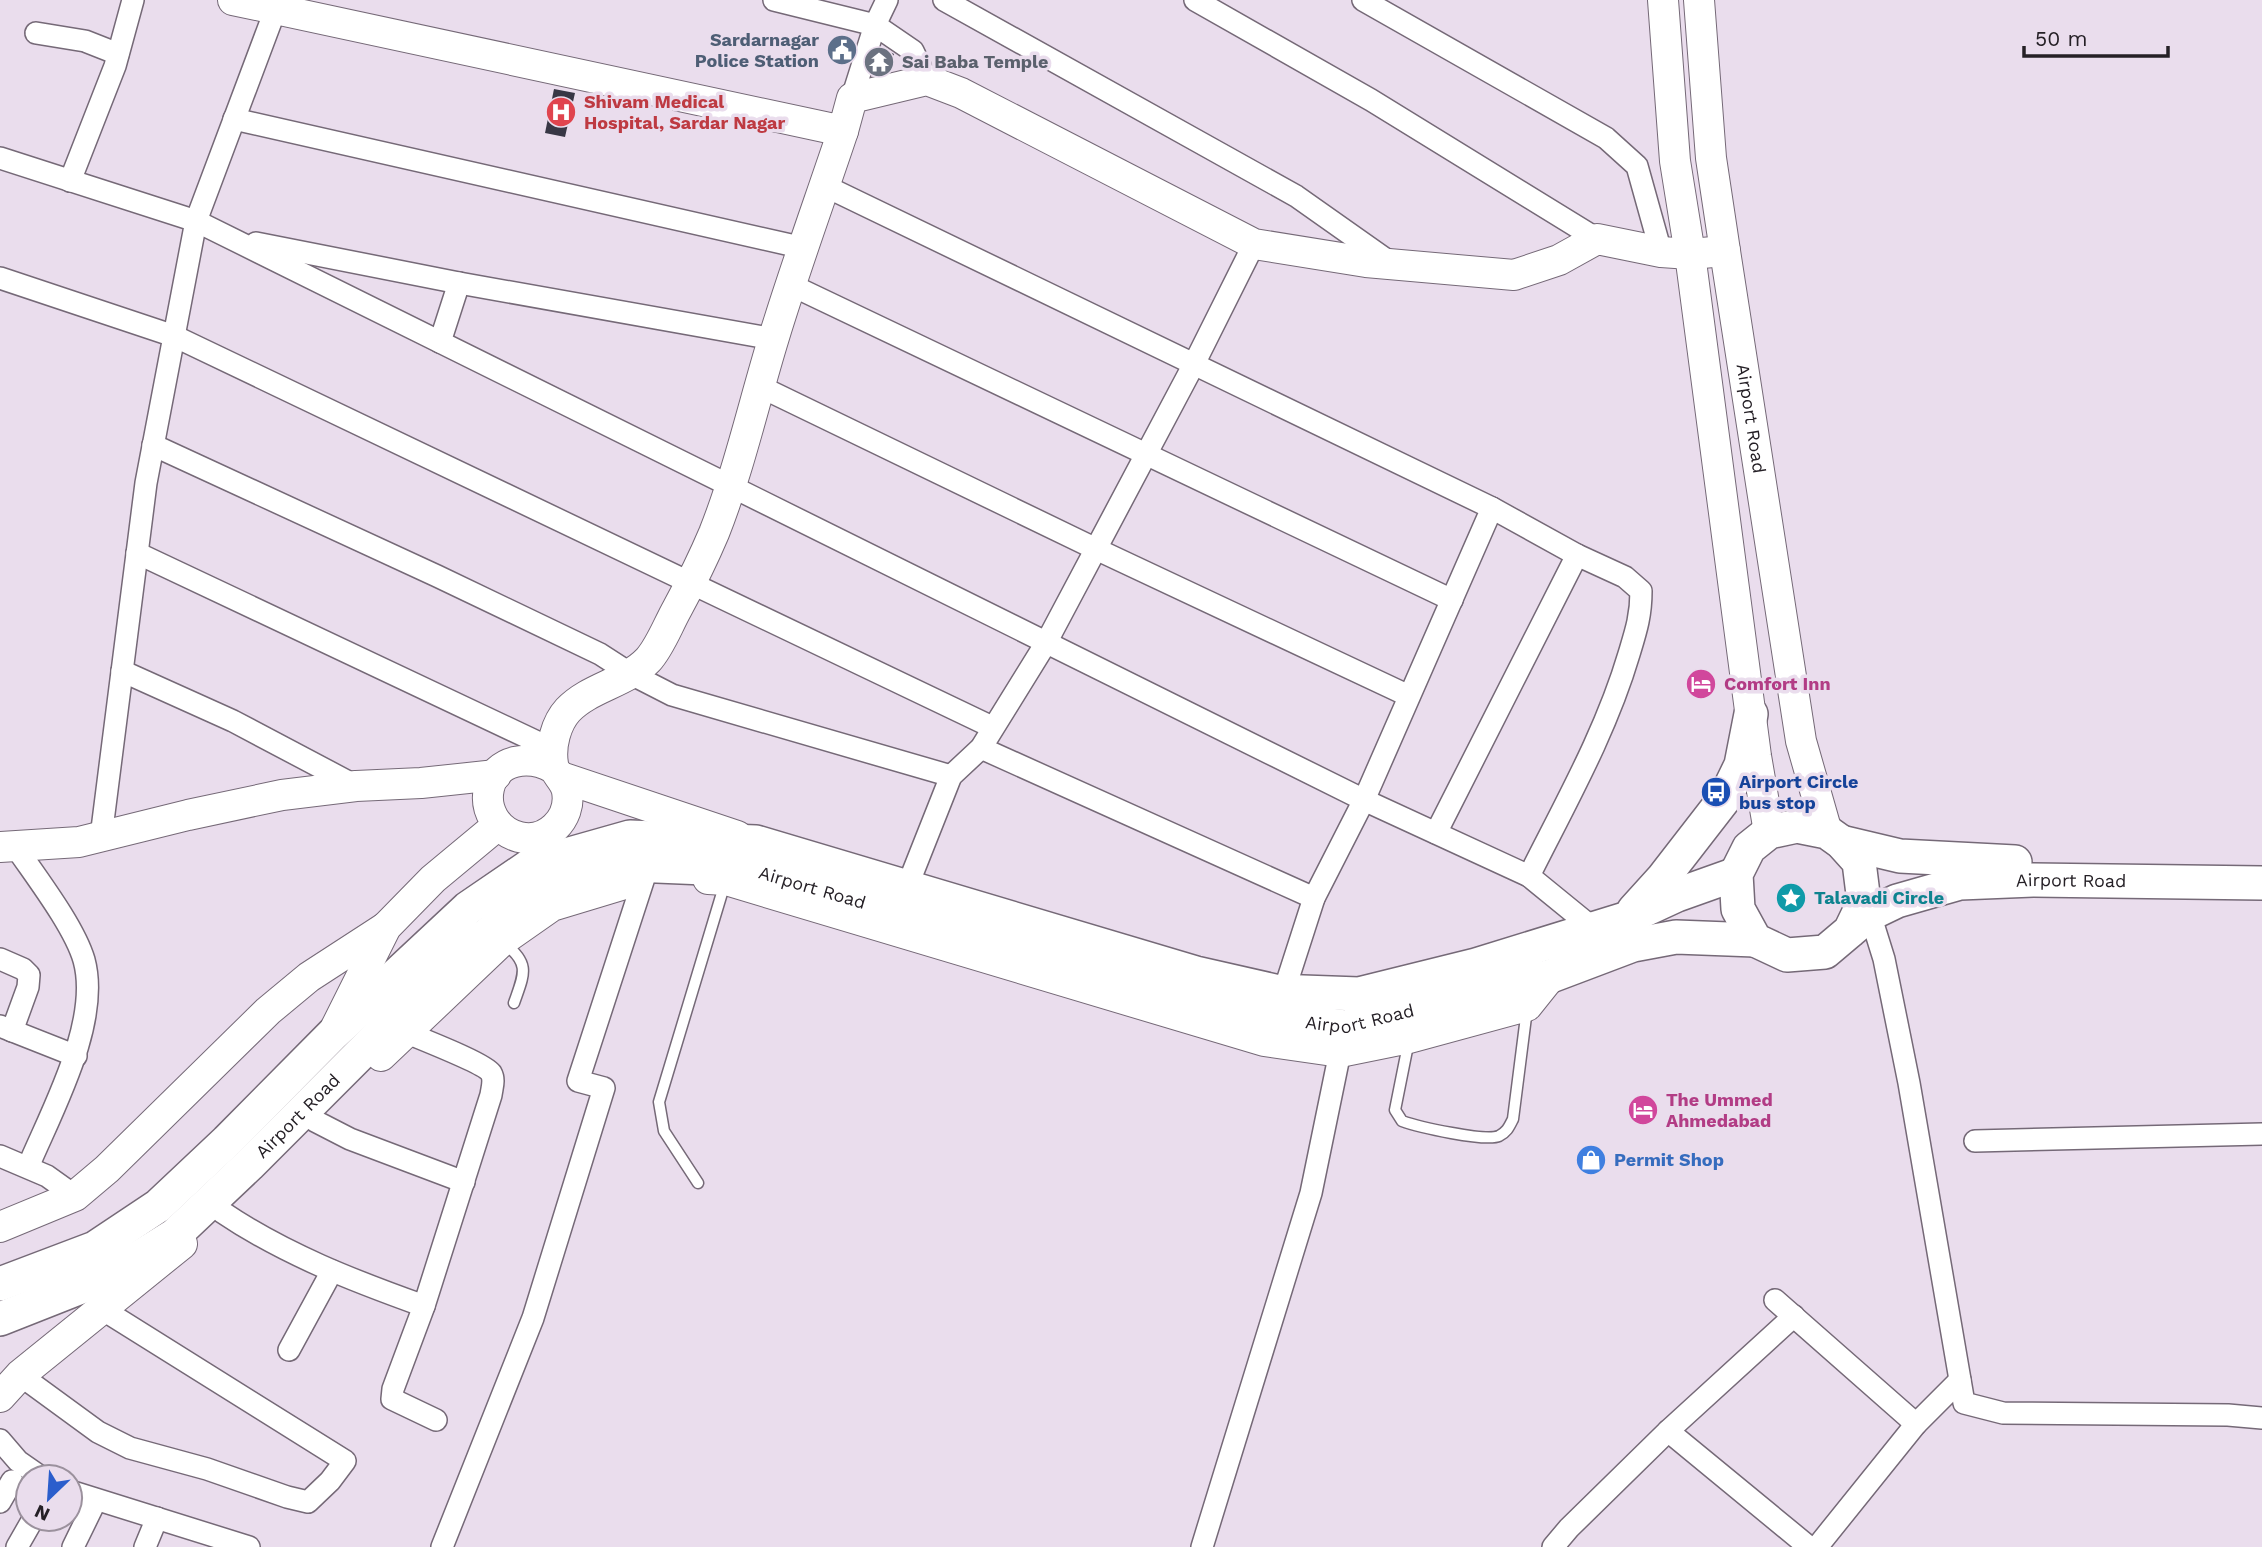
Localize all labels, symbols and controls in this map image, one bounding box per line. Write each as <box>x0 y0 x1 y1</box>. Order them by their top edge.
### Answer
scale bar <box>2024 14 2168 58</box>
text: 50 m <box>2035 26 2087 51</box>
place label: Sardarnagar Police Station <box>695 29 819 71</box>
public building icon: Sardarnagar Police Station <box>825 33 859 67</box>
temple icon: Sai Baba Temple <box>862 45 896 79</box>
place label: Sai Baba Temple <box>902 51 1048 72</box>
place label: Shivam Medical Hospital, Sardar Nagar <box>584 91 785 133</box>
hospital icon: Shivam Medical Hospital, Sardar Nagar <box>544 95 578 129</box>
street label: Airport Road <box>1733 362 1770 475</box>
hotel icon: Comfort Inn <box>1684 667 1718 701</box>
place label: Comfort Inn <box>1724 673 1831 694</box>
place label: Airport Circle bus stop <box>1739 771 1858 813</box>
bus stop icon: Airport Circle bus stop <box>1699 775 1733 809</box>
street label: Airport Road <box>756 862 868 913</box>
street label: Airport Road <box>2015 869 2127 891</box>
place icon: Talavadi Circle <box>1774 881 1808 915</box>
place label: Talavadi Circle <box>1814 887 1944 908</box>
street label: Airport Road <box>1304 999 1416 1038</box>
street label: Airport Road <box>251 1069 344 1162</box>
place label: The Ummed Ahmedabad <box>1666 1089 1773 1131</box>
hotel icon: The Ummed Ahmedabad <box>1626 1093 1660 1127</box>
shop icon: Permit Shop <box>1574 1143 1608 1177</box>
place label: Permit Shop <box>1614 1149 1724 1170</box>
north arrow <box>14 1463 84 1533</box>
text: N <box>31 1500 53 1526</box>

